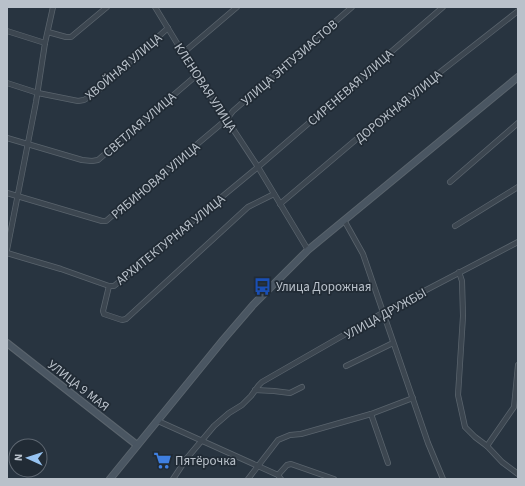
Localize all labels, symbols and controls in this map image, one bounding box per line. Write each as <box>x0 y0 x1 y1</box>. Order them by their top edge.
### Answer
street label: УЛИЦА ЭНТУЗИАСТОВ <box>237 16 342 110</box>
street label: ХВОЙНАЯ УЛИЦА <box>81 29 167 104</box>
street label: КЛЕНОВАЯ УЛИЦА <box>170 40 241 136</box>
street label: СИРЕНЕВАЯ УЛИЦА <box>304 45 398 130</box>
street label: ДОРОЖНАЯ УЛИЦА <box>351 65 447 147</box>
street label: СВЕТЛАЯ УЛИЦА <box>99 87 181 162</box>
street label: РЯБИНОВАЯ УЛИЦА <box>107 138 205 223</box>
street label: АРХИТЕКТУРНАЯ УЛИЦА <box>112 190 230 289</box>
bus stop icon: Улица Дорожная <box>253 276 273 296</box>
place label: Улица Дорожная <box>276 278 372 296</box>
street label: УЛИЦА ДРУЖБЫ <box>341 284 430 344</box>
street label: УЛИЦА 9 МАЯ <box>44 356 113 416</box>
north arrow <box>8 438 48 478</box>
supermarket icon: Пятёрочка <box>152 450 172 470</box>
place label: Пятёрочка <box>175 452 236 470</box>
text: N <box>11 453 26 462</box>

